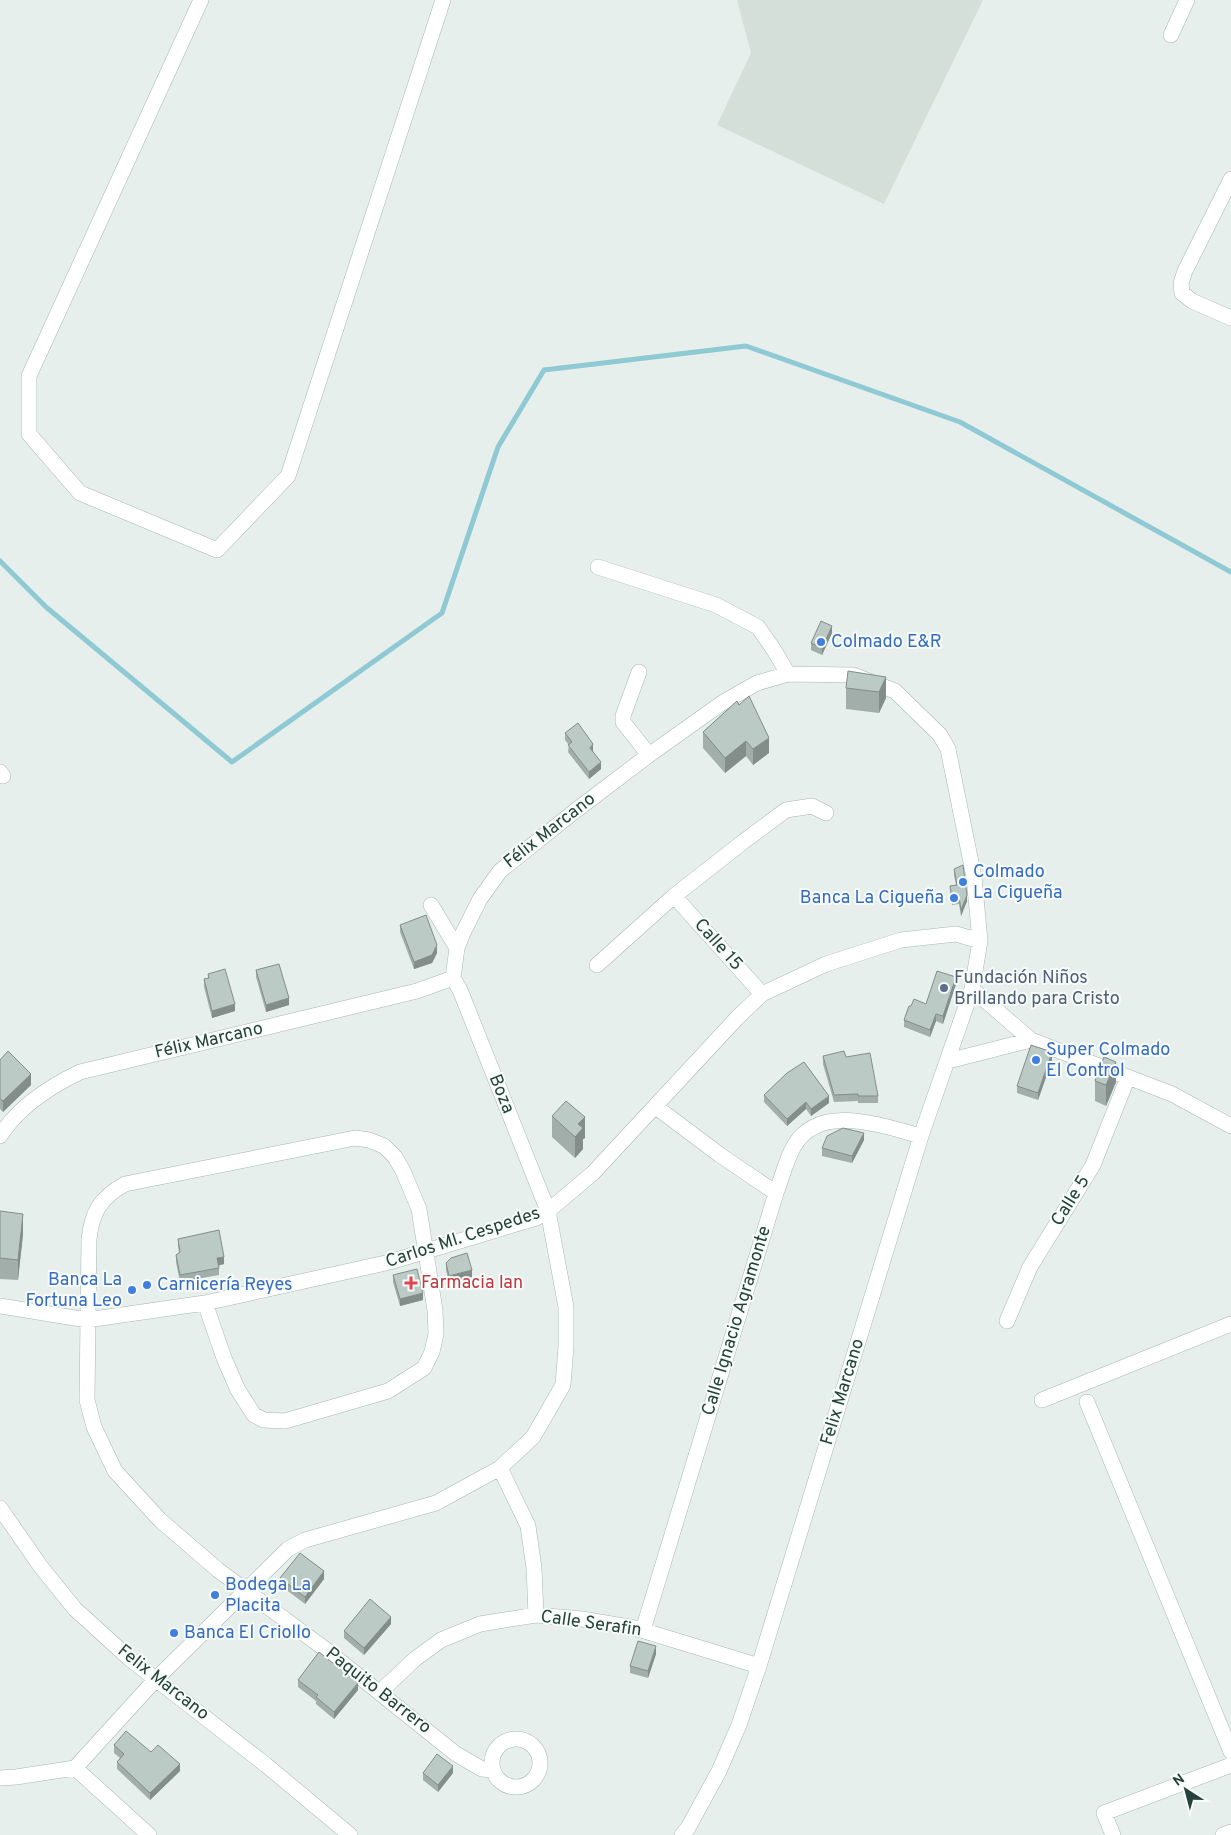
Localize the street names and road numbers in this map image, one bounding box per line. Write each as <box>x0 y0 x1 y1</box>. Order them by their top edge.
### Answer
street label: Félix Marcano <box>499 788 601 874</box>
street label: Calle 15 <box>689 914 747 976</box>
street label: Félix Marcano <box>153 1017 265 1065</box>
street label: Boza <box>483 1071 519 1117</box>
street label: Calle 5 <box>1047 1171 1095 1231</box>
street label: Carlos Ml. Cespedes <box>383 1202 543 1274</box>
street label: Calle Ignacio Agramonte <box>697 1223 777 1419</box>
street label: Felix Marcano <box>816 1336 870 1448</box>
street label: Calle Serafin <box>539 1606 643 1642</box>
street label: Felix Marcano <box>112 1640 214 1726</box>
street label: Paquito Barrero <box>320 1643 436 1739</box>

